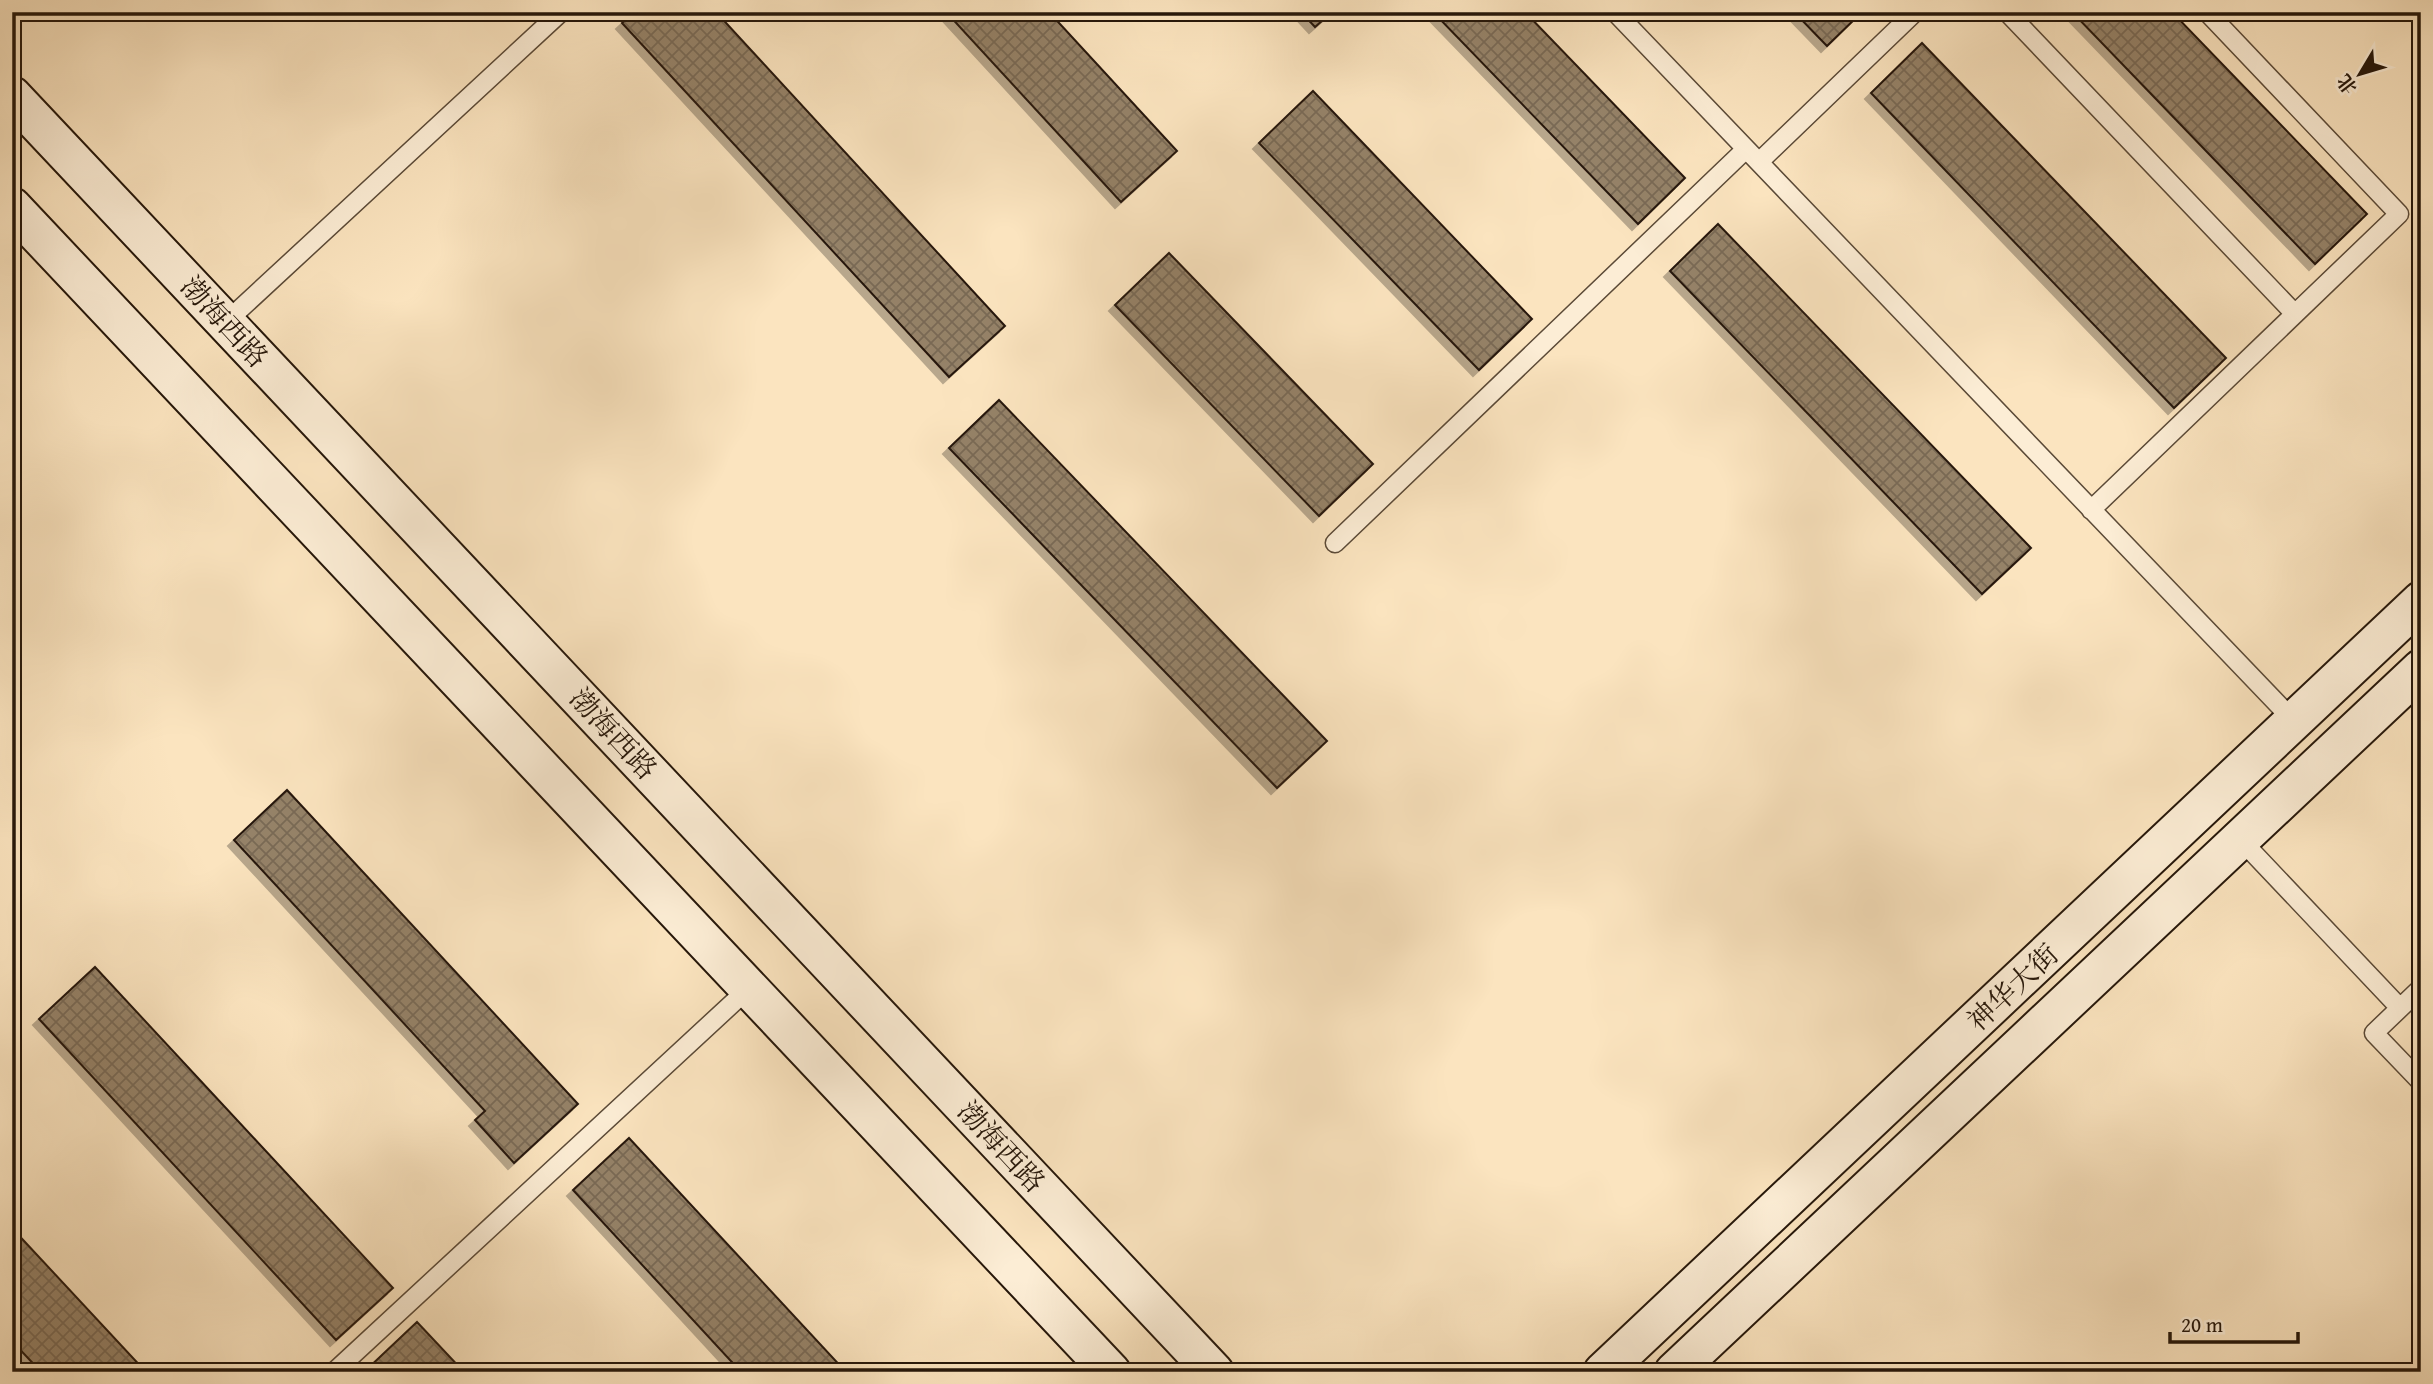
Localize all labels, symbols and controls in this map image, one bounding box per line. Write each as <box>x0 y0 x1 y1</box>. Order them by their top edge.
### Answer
north arrow <box>2324 38 2394 108</box>
text: 北 <box>2330 68 2363 101</box>
street label: 渤海西路 <box>172 266 278 376</box>
street label: 渤海西路 <box>561 678 667 788</box>
street label: 神华大街 <box>1957 934 2067 1040</box>
street label: 渤海西路 <box>949 1091 1055 1201</box>
scale bar <box>2170 1300 2298 1344</box>
text: 20 m <box>2181 1309 2223 1340</box>

